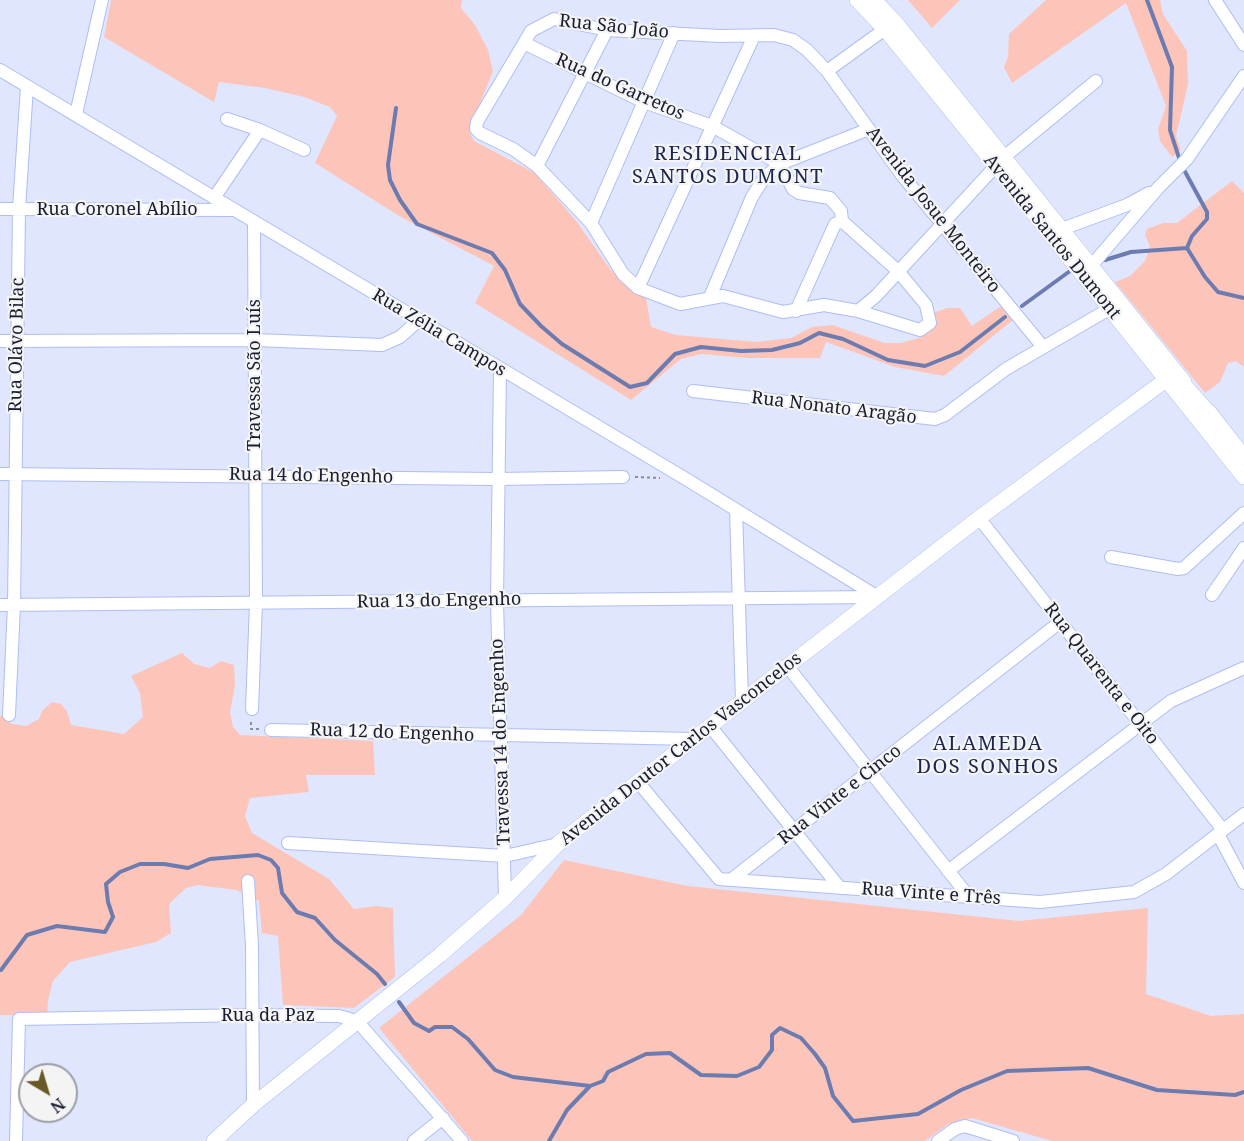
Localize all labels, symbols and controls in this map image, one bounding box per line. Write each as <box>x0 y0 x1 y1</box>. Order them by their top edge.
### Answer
street label: Rua São João <box>558 10 670 44</box>
street label: Rua do Garretos <box>552 49 688 125</box>
street label: Avenida Josue Monteiro <box>861 123 1005 297</box>
district label: RESIDENCIAL SANTOS DUMONT <box>632 142 824 189</box>
street label: Avenida Santos Dumont <box>979 150 1125 324</box>
street label: Rua Coronel Abílio <box>36 199 198 221</box>
street label: Rua Olávo Bilac <box>5 277 29 413</box>
street label: Rua Zélia Campos <box>368 285 510 381</box>
street label: Travessa São Luís <box>244 299 266 451</box>
street label: Rua Nonato Aragão <box>750 387 918 429</box>
street label: Rua 14 do Engenho <box>229 464 393 488</box>
street label: Rua 13 do Engenho <box>357 589 521 613</box>
street label: Rua Quarenta e Oito <box>1039 599 1163 749</box>
street label: Travessa 14 do Engenho <box>487 638 515 846</box>
street label: Avenida Doutor Carlos Vasconcelos <box>556 648 806 850</box>
street label: Rua 12 do Engenho <box>309 719 475 747</box>
district label: ALAMEDA DOS SONHOS <box>916 732 1060 779</box>
street label: Rua Vinte e Cinco <box>774 740 906 850</box>
street label: Rua Vinte e Três <box>861 878 1001 910</box>
street label: Rua da Paz <box>221 1005 315 1027</box>
north arrow <box>18 1063 78 1123</box>
text: N <box>46 1093 70 1118</box>

